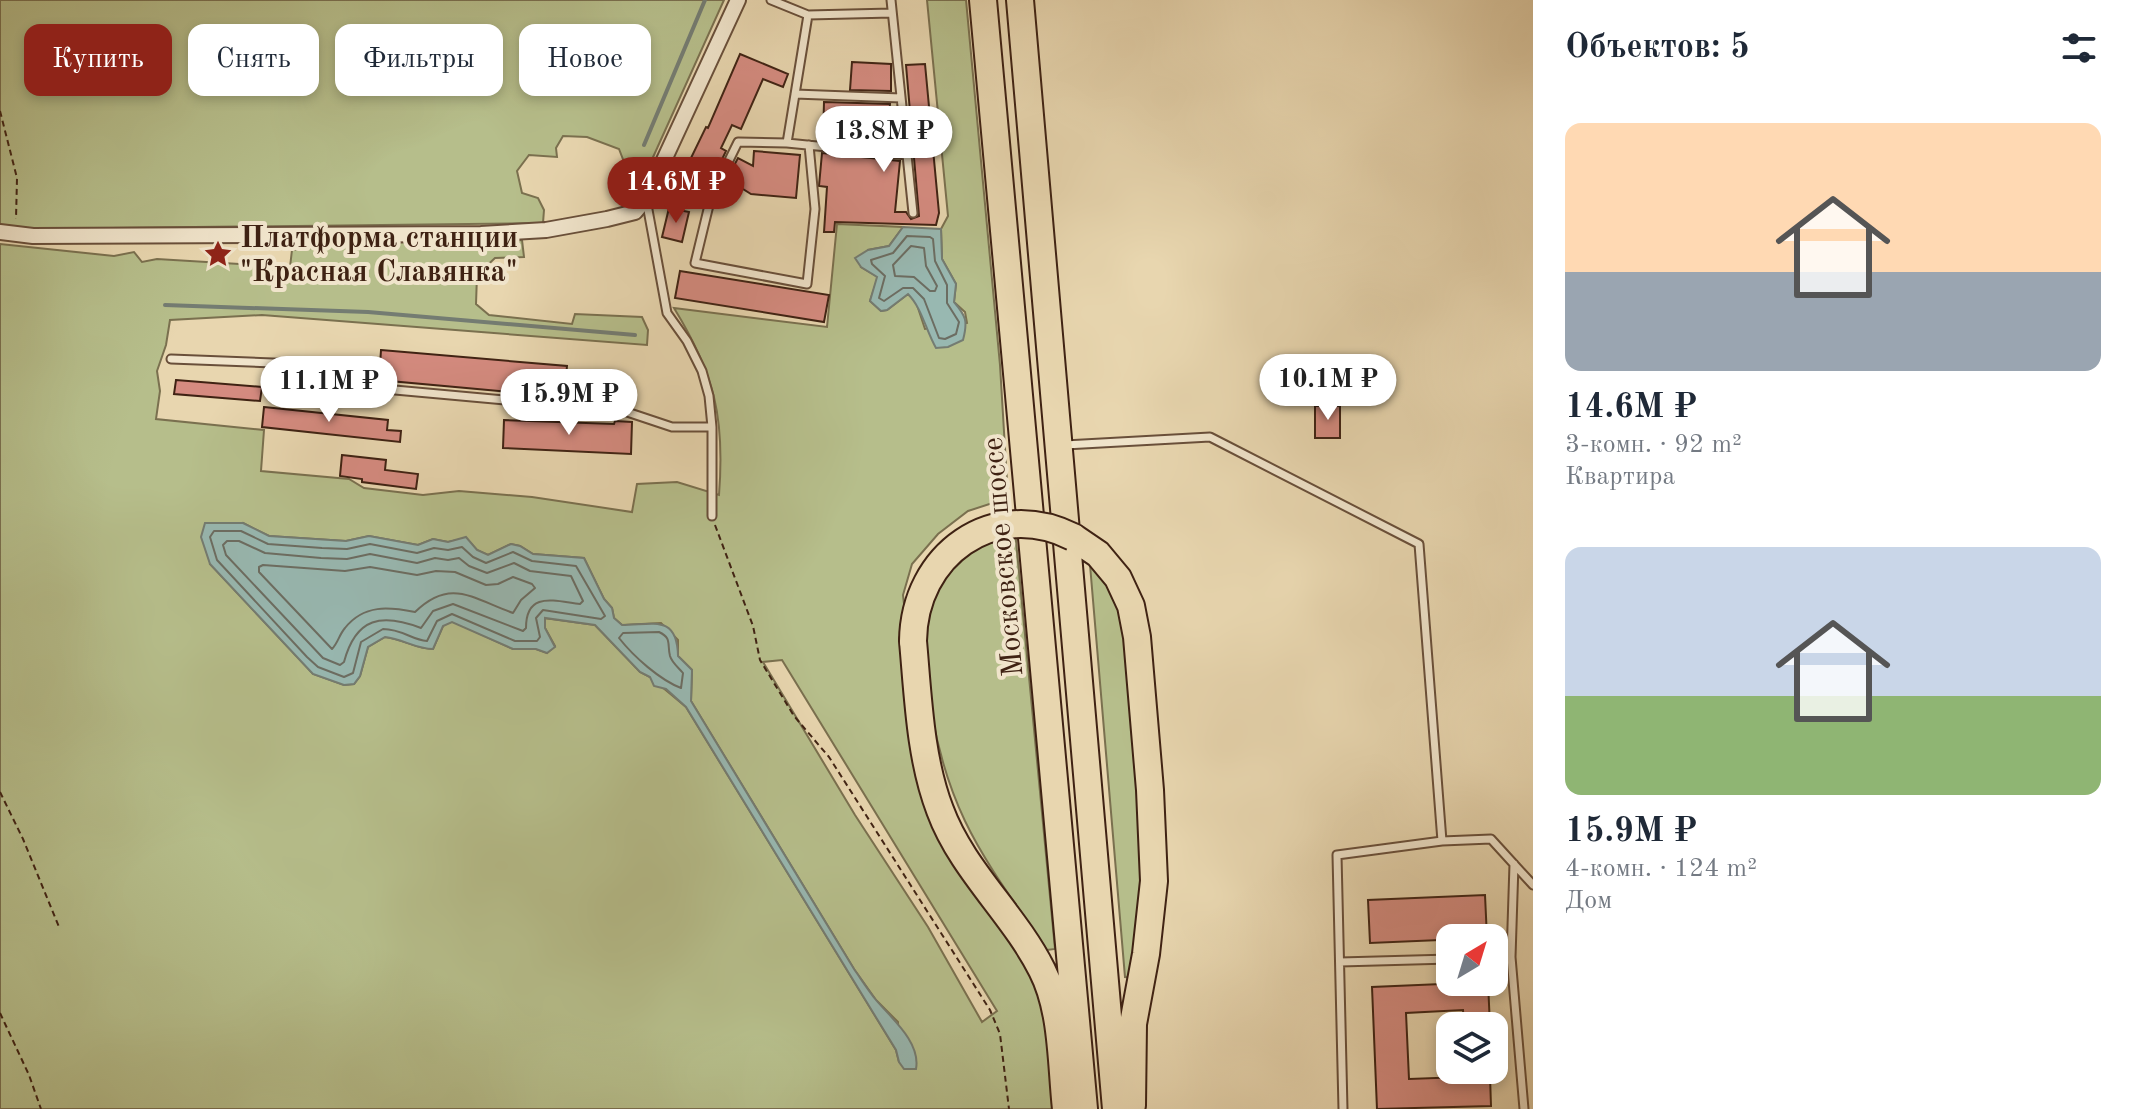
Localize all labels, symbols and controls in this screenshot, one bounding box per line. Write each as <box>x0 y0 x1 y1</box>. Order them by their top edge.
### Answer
chip: Купить <box>24 24 172 96</box>
chip: Снять <box>188 24 319 96</box>
chip: Фильтры <box>335 24 503 96</box>
chip: Новое <box>519 24 651 96</box>
icon: filters <box>2057 26 2101 70</box>
text: Объектов: 5 <box>1565 31 1750 65</box>
pin: 13.8M ₽ <box>810 106 958 174</box>
text: 13.8M ₽ <box>833 119 935 145</box>
pin: 14.6M ₽ <box>602 157 750 225</box>
text: 14.6M ₽ <box>625 170 727 196</box>
icon: home <box>1761 175 1905 319</box>
place label: Платформа станции "Красная Славянка" <box>240 224 518 288</box>
place icon: Платформа станции "Красная Славянка" <box>203 239 233 269</box>
pin: 10.1M ₽ <box>1254 354 1402 422</box>
pin: 11.1M ₽ <box>255 356 403 424</box>
text: 10.1M ₽ <box>1277 367 1379 393</box>
text: 11.1M ₽ <box>278 369 380 395</box>
pin: 15.9M ₽ <box>495 369 643 437</box>
text: 15.9M ₽ <box>518 382 620 408</box>
text: 14.6M ₽ <box>1565 391 1697 425</box>
text: 3-комн. · 92 m² <box>1565 432 1742 458</box>
street label: Московское шоссе <box>979 436 1029 678</box>
text: Квартира <box>1565 464 1675 490</box>
icon: home <box>1761 599 1905 743</box>
text: 15.9M ₽ <box>1565 815 1697 849</box>
text: 4-комн. · 124 m² <box>1565 856 1757 882</box>
text: Дом <box>1565 888 1612 914</box>
north arrow <box>1436 924 1508 996</box>
map controls <box>1436 924 1508 1084</box>
button: layers <box>1436 1012 1508 1084</box>

